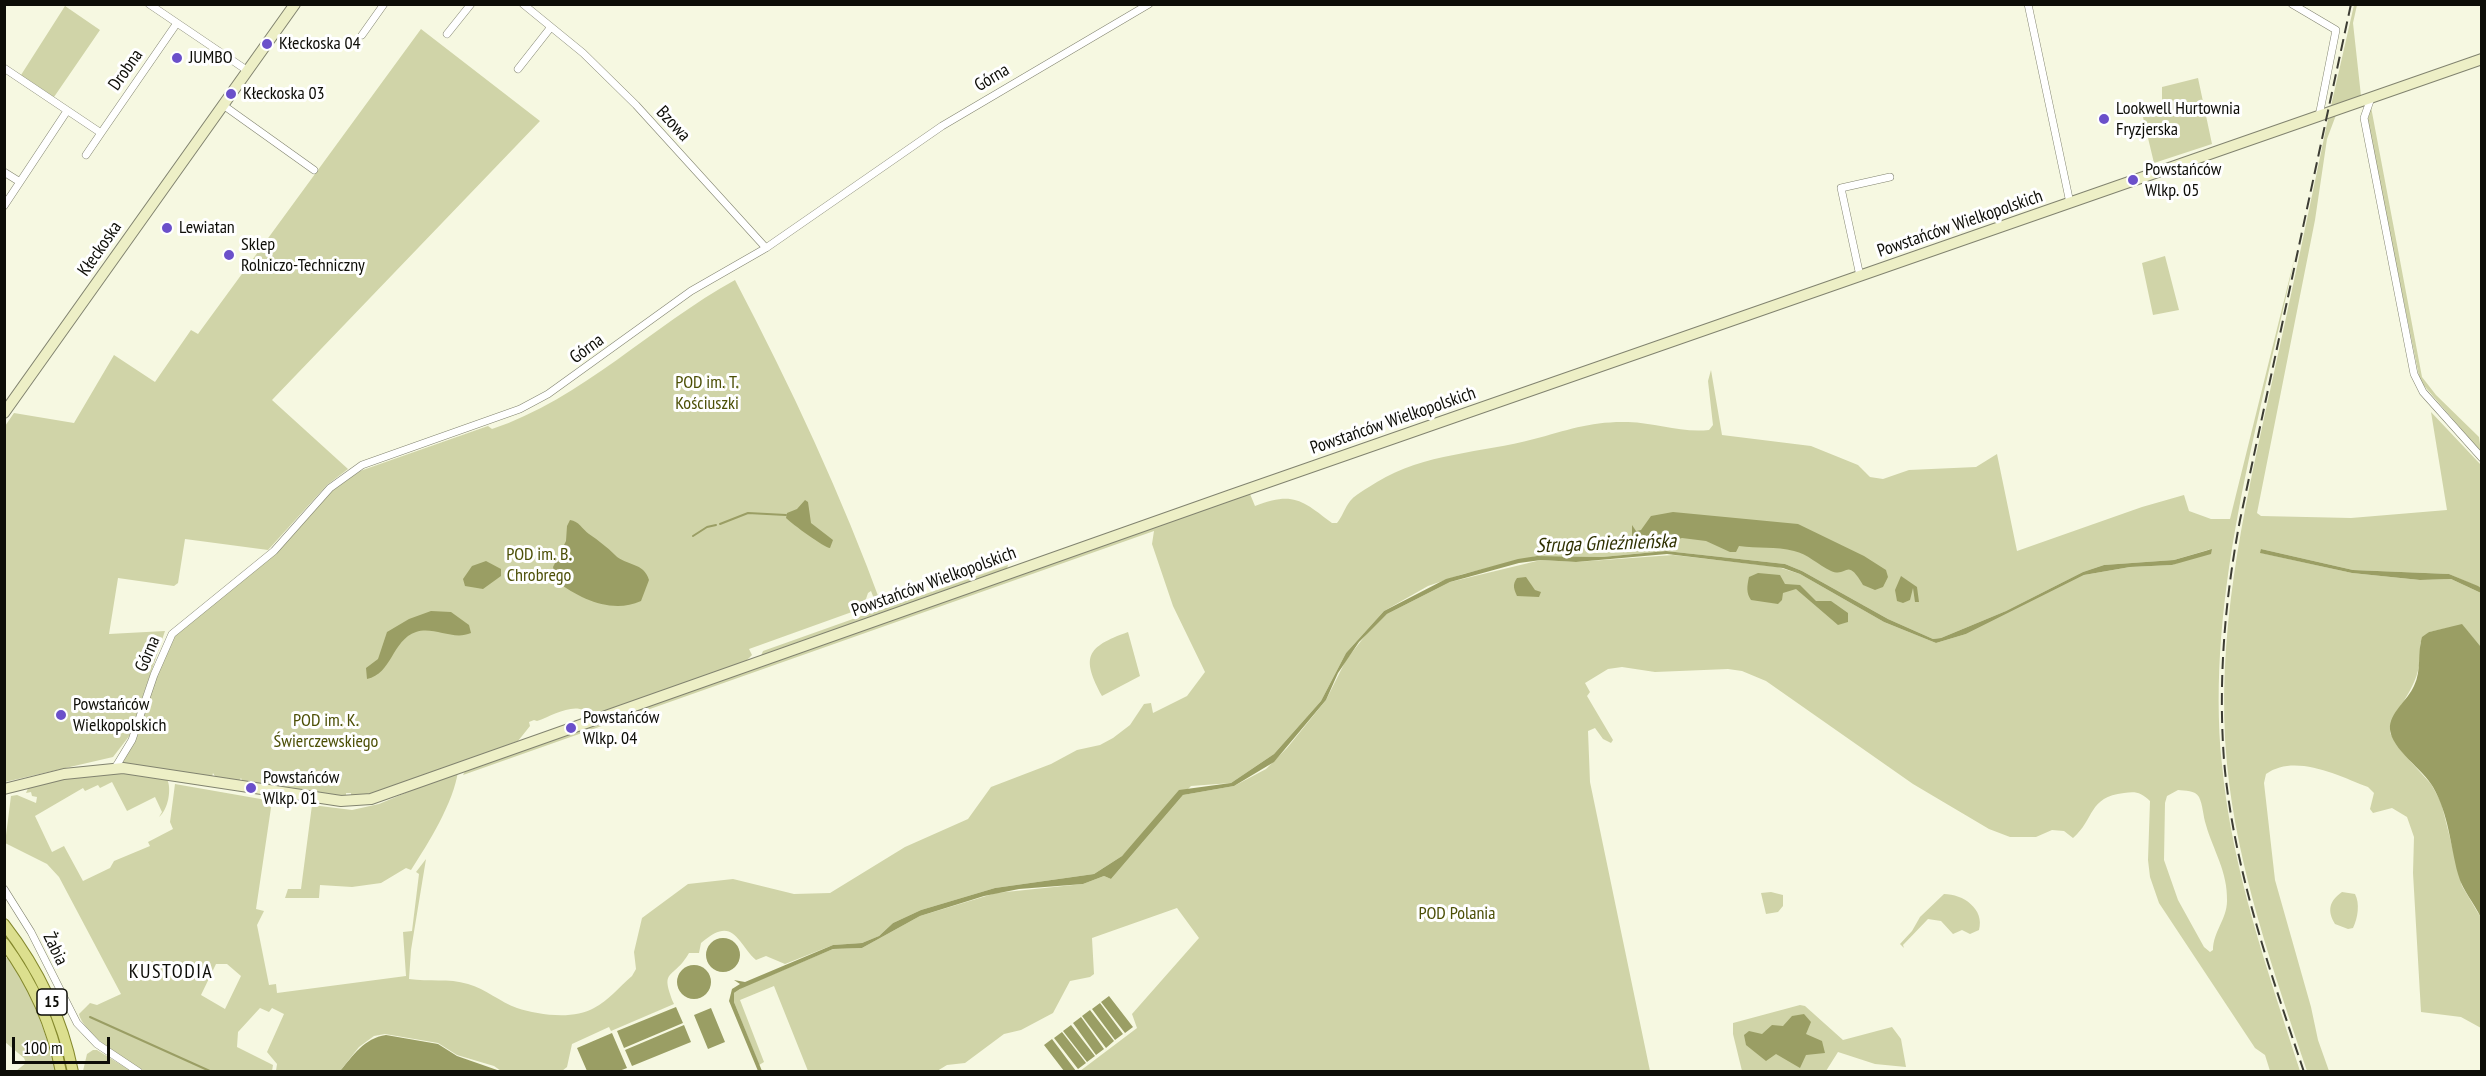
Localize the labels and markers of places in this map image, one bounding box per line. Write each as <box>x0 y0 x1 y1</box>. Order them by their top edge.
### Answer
place label: Kłeckoska 04 <box>279 33 361 55</box>
marker: Kłeckoska 04 <box>260 37 274 51</box>
place label: JUMBO <box>189 47 233 69</box>
marker: JUMBO <box>170 51 184 65</box>
place label: Kłeckoska 03 <box>243 83 325 105</box>
marker: Kłeckoska 03 <box>224 87 238 101</box>
place label: Lookwell Hurtownia Fryzjerska <box>2116 98 2240 140</box>
marker: Lookwell Hurtownia Fryzjerska <box>2097 112 2111 126</box>
place label: Powstańców Wlkp. 05 <box>2145 159 2221 201</box>
marker: Powstańców Wlkp. 05 <box>2126 173 2140 187</box>
place label: Lewiatan <box>179 217 235 239</box>
marker: Lewiatan <box>160 221 174 235</box>
place label: Sklep Rolniczo-Techniczny <box>241 234 365 276</box>
marker: Sklep Rolniczo-Techniczny <box>222 248 236 262</box>
place label: Powstańców Wielkopolskich <box>73 694 166 736</box>
place label: Powstańców Wlkp. 04 <box>583 707 659 750</box>
marker: Powstańców Wielkopolskich <box>54 708 68 722</box>
marker: Powstańców Wlkp. 04 <box>564 721 578 735</box>
place label: Powstańców Wlkp. 01 <box>263 767 339 810</box>
marker: Powstańców Wlkp. 01 <box>244 781 258 795</box>

